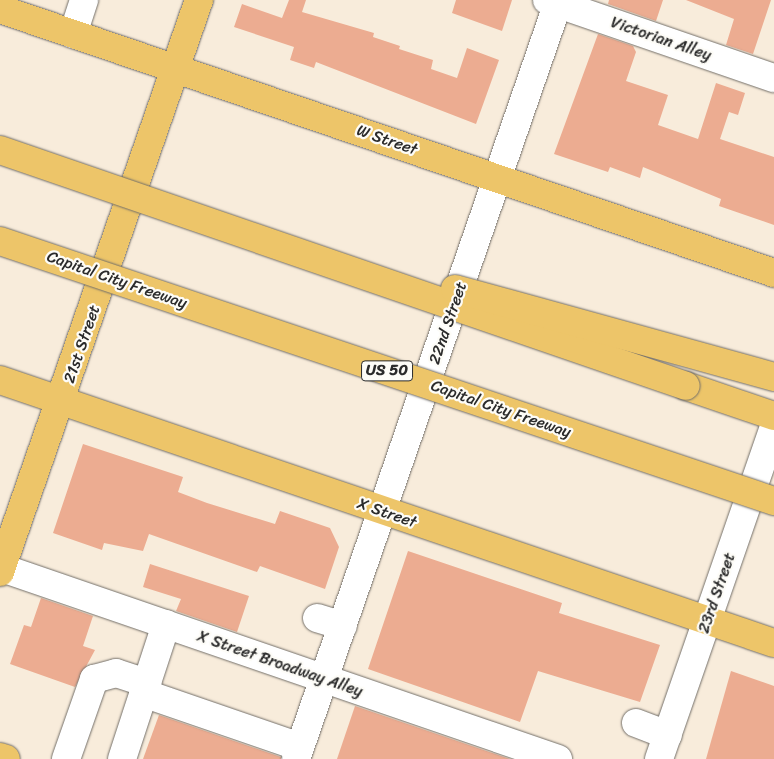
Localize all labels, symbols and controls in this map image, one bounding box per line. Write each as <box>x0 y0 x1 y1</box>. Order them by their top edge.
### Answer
street label: Victorian Alley <box>608 13 714 65</box>
street label: W Street <box>354 121 420 159</box>
street label: Capital City Freeway <box>44 247 190 313</box>
street label: 22nd Street <box>425 279 471 367</box>
street label: 21st Street <box>60 303 104 385</box>
road number: US 50 <box>361 358 413 384</box>
street label: Capital City Freeway <box>428 376 574 442</box>
street label: X Street <box>355 494 419 532</box>
street label: 23rd Street <box>694 550 740 636</box>
street label: X Street Broadway Alley <box>195 627 365 701</box>

